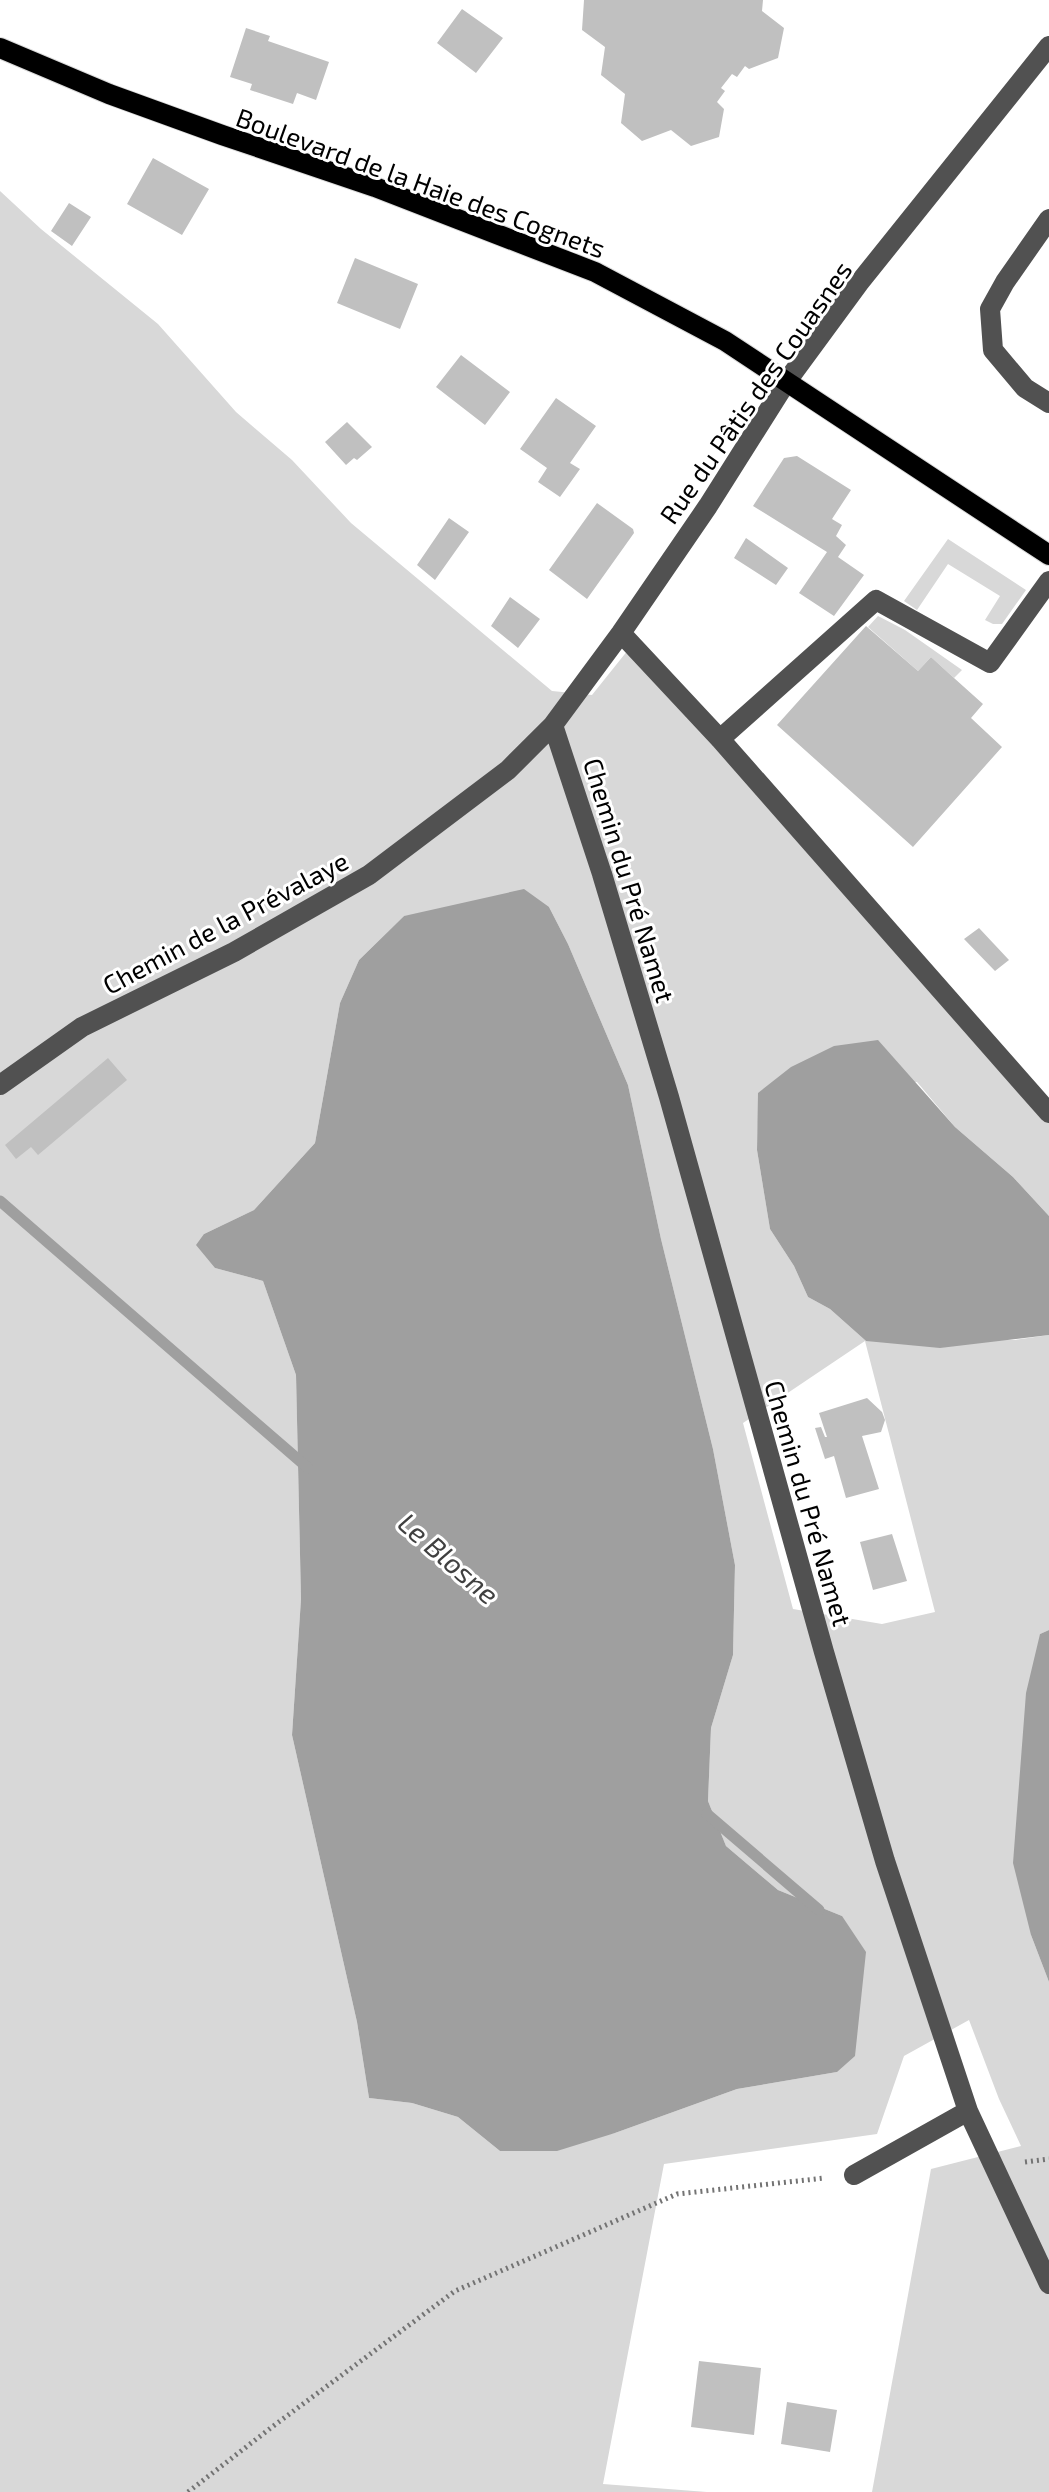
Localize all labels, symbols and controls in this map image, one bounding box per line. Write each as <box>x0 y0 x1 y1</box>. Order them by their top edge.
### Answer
street label: Boulevard de la Haie des Cognets <box>232 101 610 263</box>
street label: Rue du Pâtis des Couasnes <box>653 255 857 529</box>
street label: Chemin du Pré Namet <box>578 754 682 1006</box>
street label: Chemin de la Prévalaye <box>97 844 353 1000</box>
street label: Chemin du Pré Namet <box>759 1377 859 1629</box>
water label: Le Blosne <box>392 1505 506 1611</box>

